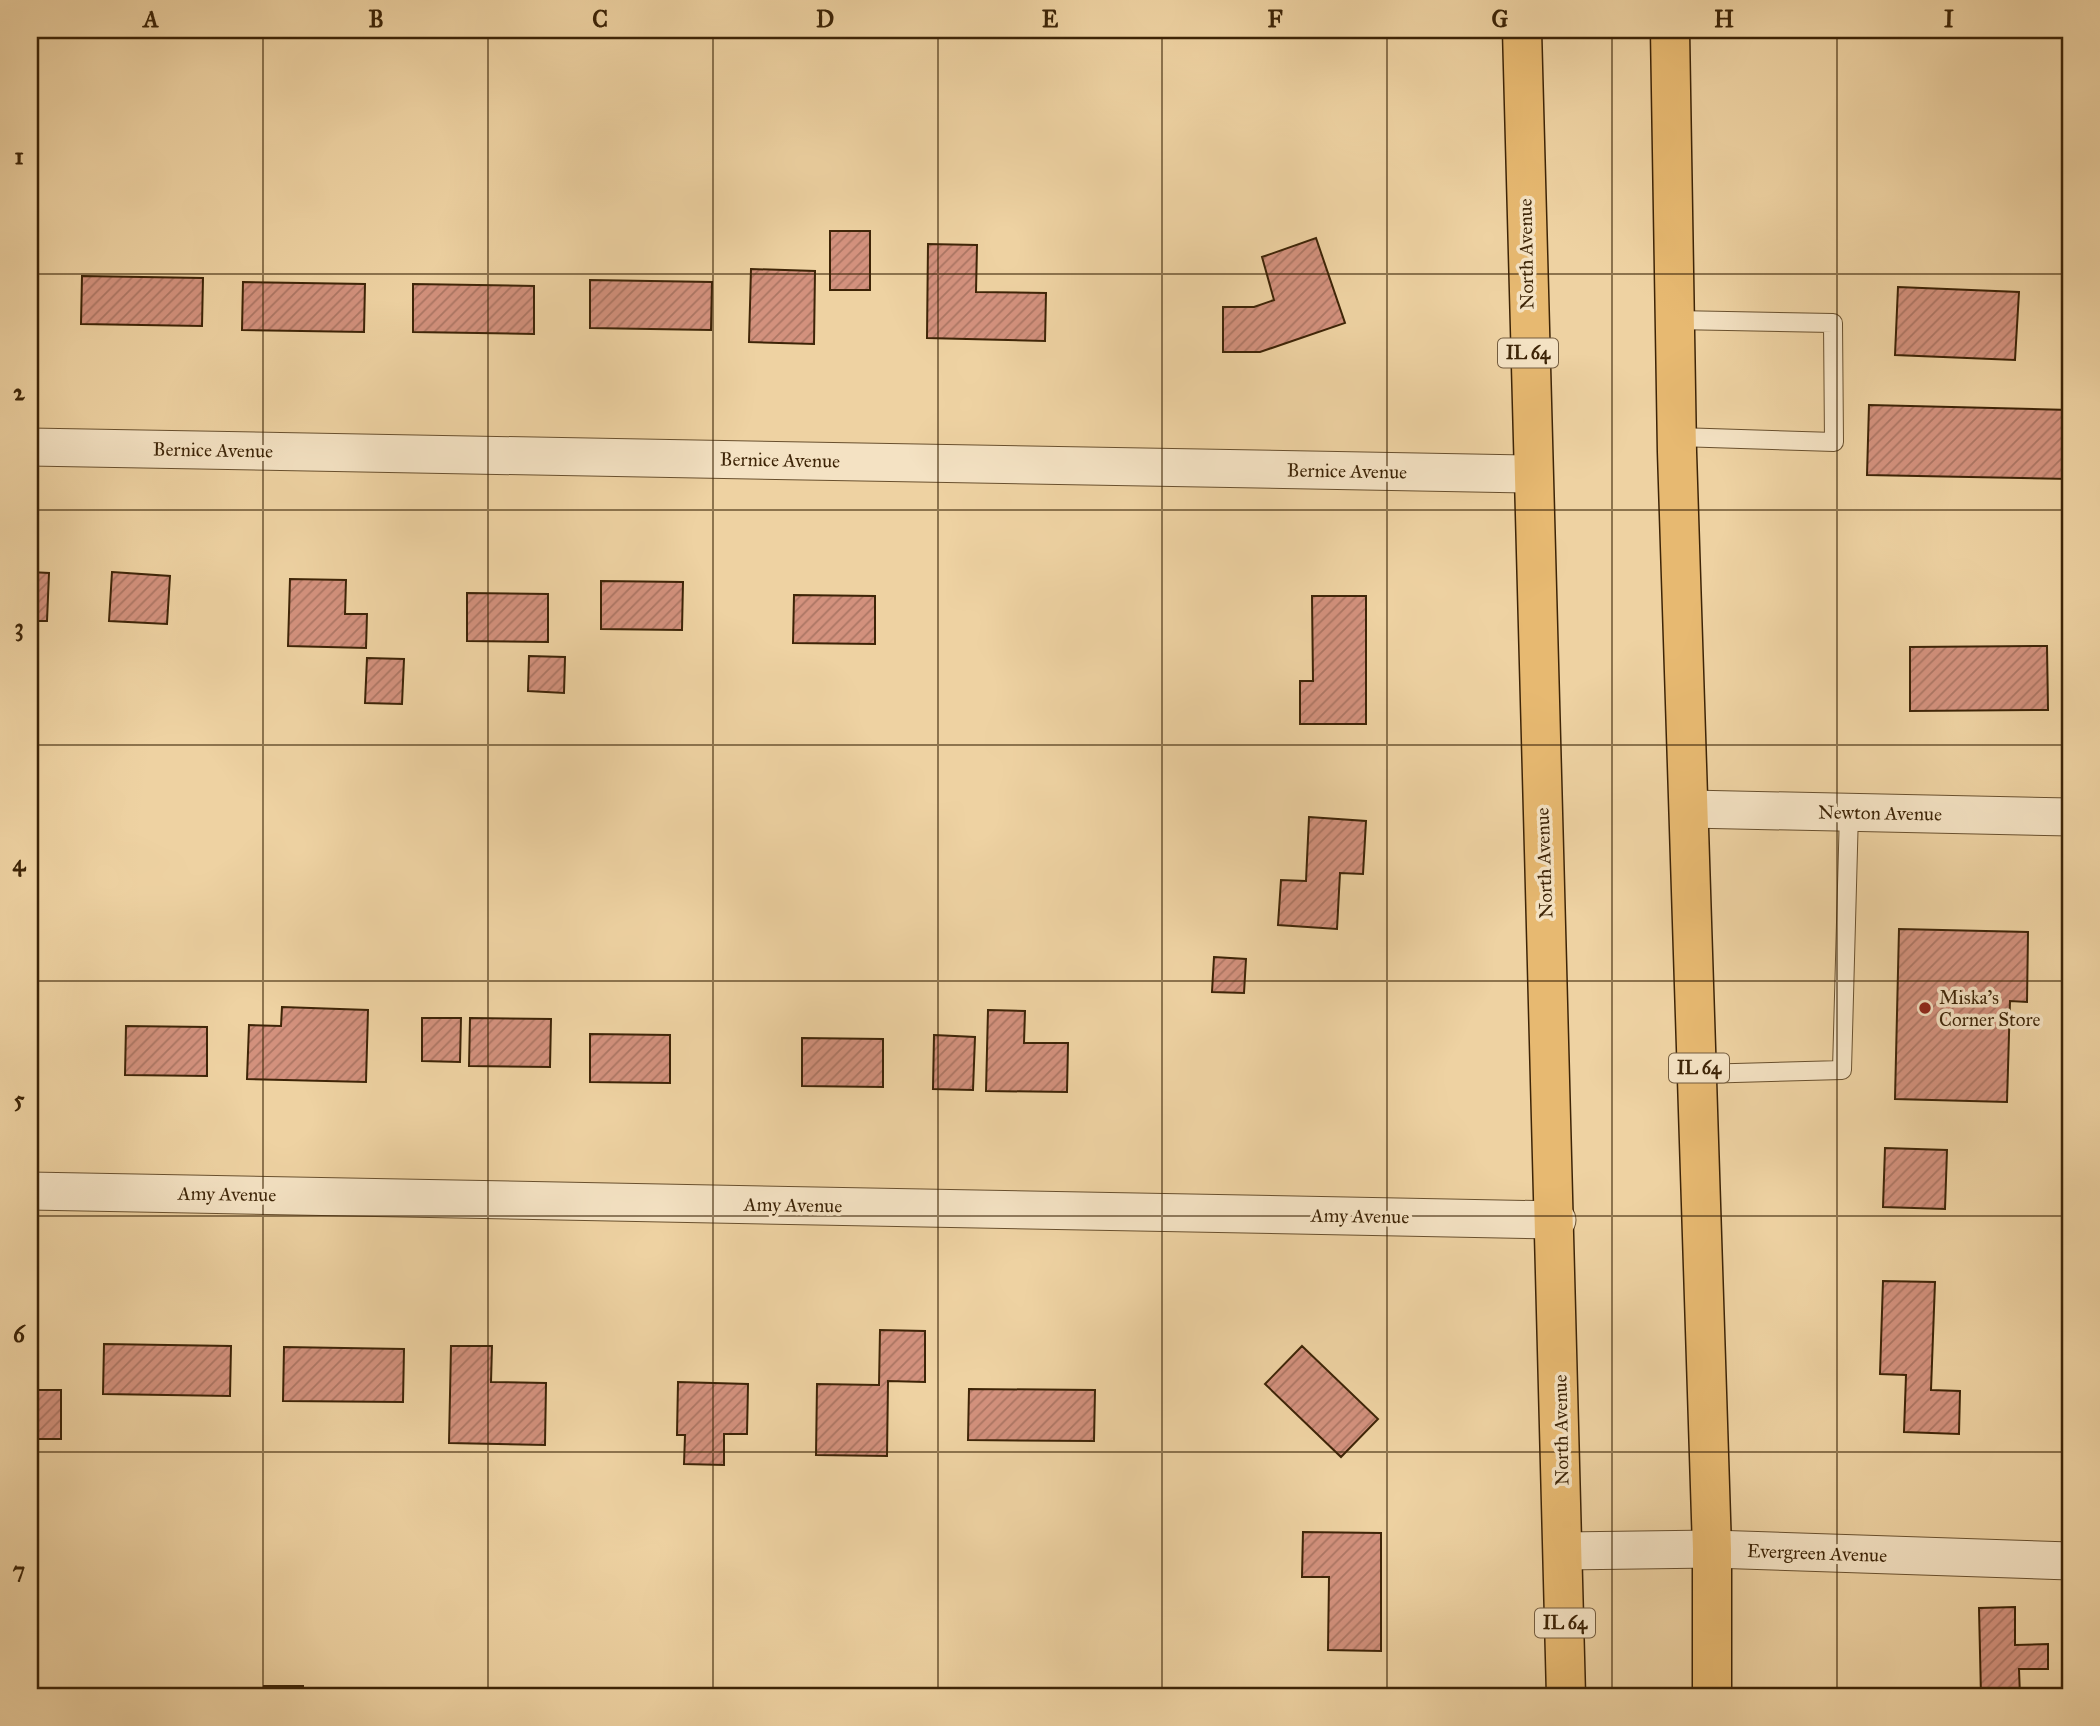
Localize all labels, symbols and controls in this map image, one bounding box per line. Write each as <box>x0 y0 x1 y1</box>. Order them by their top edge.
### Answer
text: A <box>141 5 159 33</box>
text: B <box>368 5 384 33</box>
text: C <box>592 5 608 33</box>
text: D <box>816 5 834 33</box>
text: E <box>1042 5 1059 33</box>
text: F <box>1267 5 1283 33</box>
text: G <box>1492 5 1509 33</box>
text: H <box>1714 5 1734 33</box>
text: I <box>1944 5 1954 33</box>
text: 1 <box>14 142 24 170</box>
street label: North Avenue <box>1514 198 1538 310</box>
road number: IL 64 <box>1498 338 1558 368</box>
text: 2 <box>13 378 25 406</box>
street label: Bernice Avenue <box>153 437 273 463</box>
street label: Bernice Avenue <box>720 447 840 473</box>
street label: Bernice Avenue <box>1287 458 1407 484</box>
text: 3 <box>14 613 24 642</box>
street label: Newton Avenue <box>1818 800 1942 826</box>
street label: North Avenue <box>1531 807 1557 919</box>
text: 4 <box>13 849 27 877</box>
place label: Miska's Corner Store <box>1939 986 2040 1031</box>
marker: Miska's Corner Store <box>1917 1000 1933 1016</box>
road number: IL 64 <box>1669 1054 1729 1083</box>
text: 5 <box>14 1085 25 1113</box>
street label: Amy Avenue <box>177 1182 276 1206</box>
street label: Amy Avenue <box>743 1193 842 1217</box>
street label: Amy Avenue <box>1310 1204 1409 1228</box>
text: 6 <box>13 1320 26 1348</box>
street label: North Avenue <box>1549 1374 1573 1486</box>
street label: Evergreen Avenue <box>1746 1539 1888 1568</box>
text: 7 <box>13 1556 25 1584</box>
road number: IL 64 <box>1535 1608 1595 1638</box>

